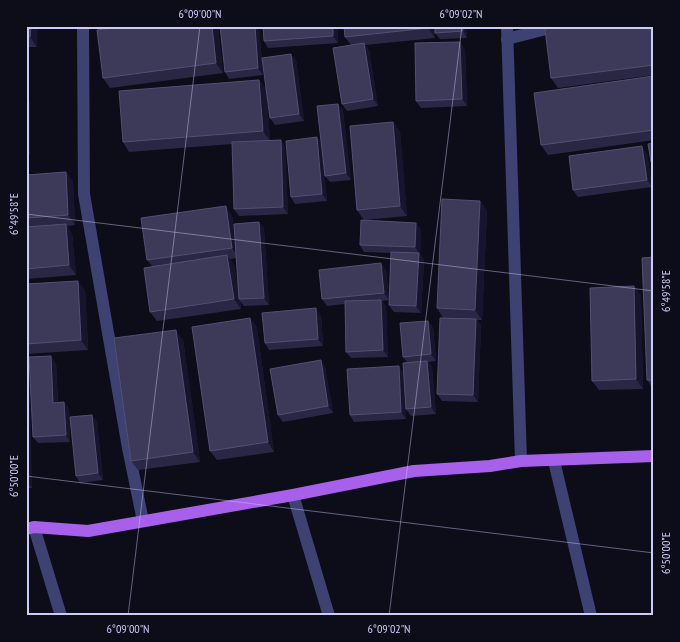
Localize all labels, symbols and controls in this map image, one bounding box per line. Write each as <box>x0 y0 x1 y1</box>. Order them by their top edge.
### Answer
text: 6°09'00"N <box>178 6 222 21</box>
text: 6°09'02"N <box>439 6 483 21</box>
text: 6°49'58"E <box>6 193 21 235</box>
text: 6°49'58"E <box>658 270 673 312</box>
text: 6°50'00"E <box>6 455 21 497</box>
text: 6°50'00"E <box>658 532 673 574</box>
text: 6°09'00"N <box>106 621 150 636</box>
text: 6°09'02"N <box>367 621 411 636</box>

